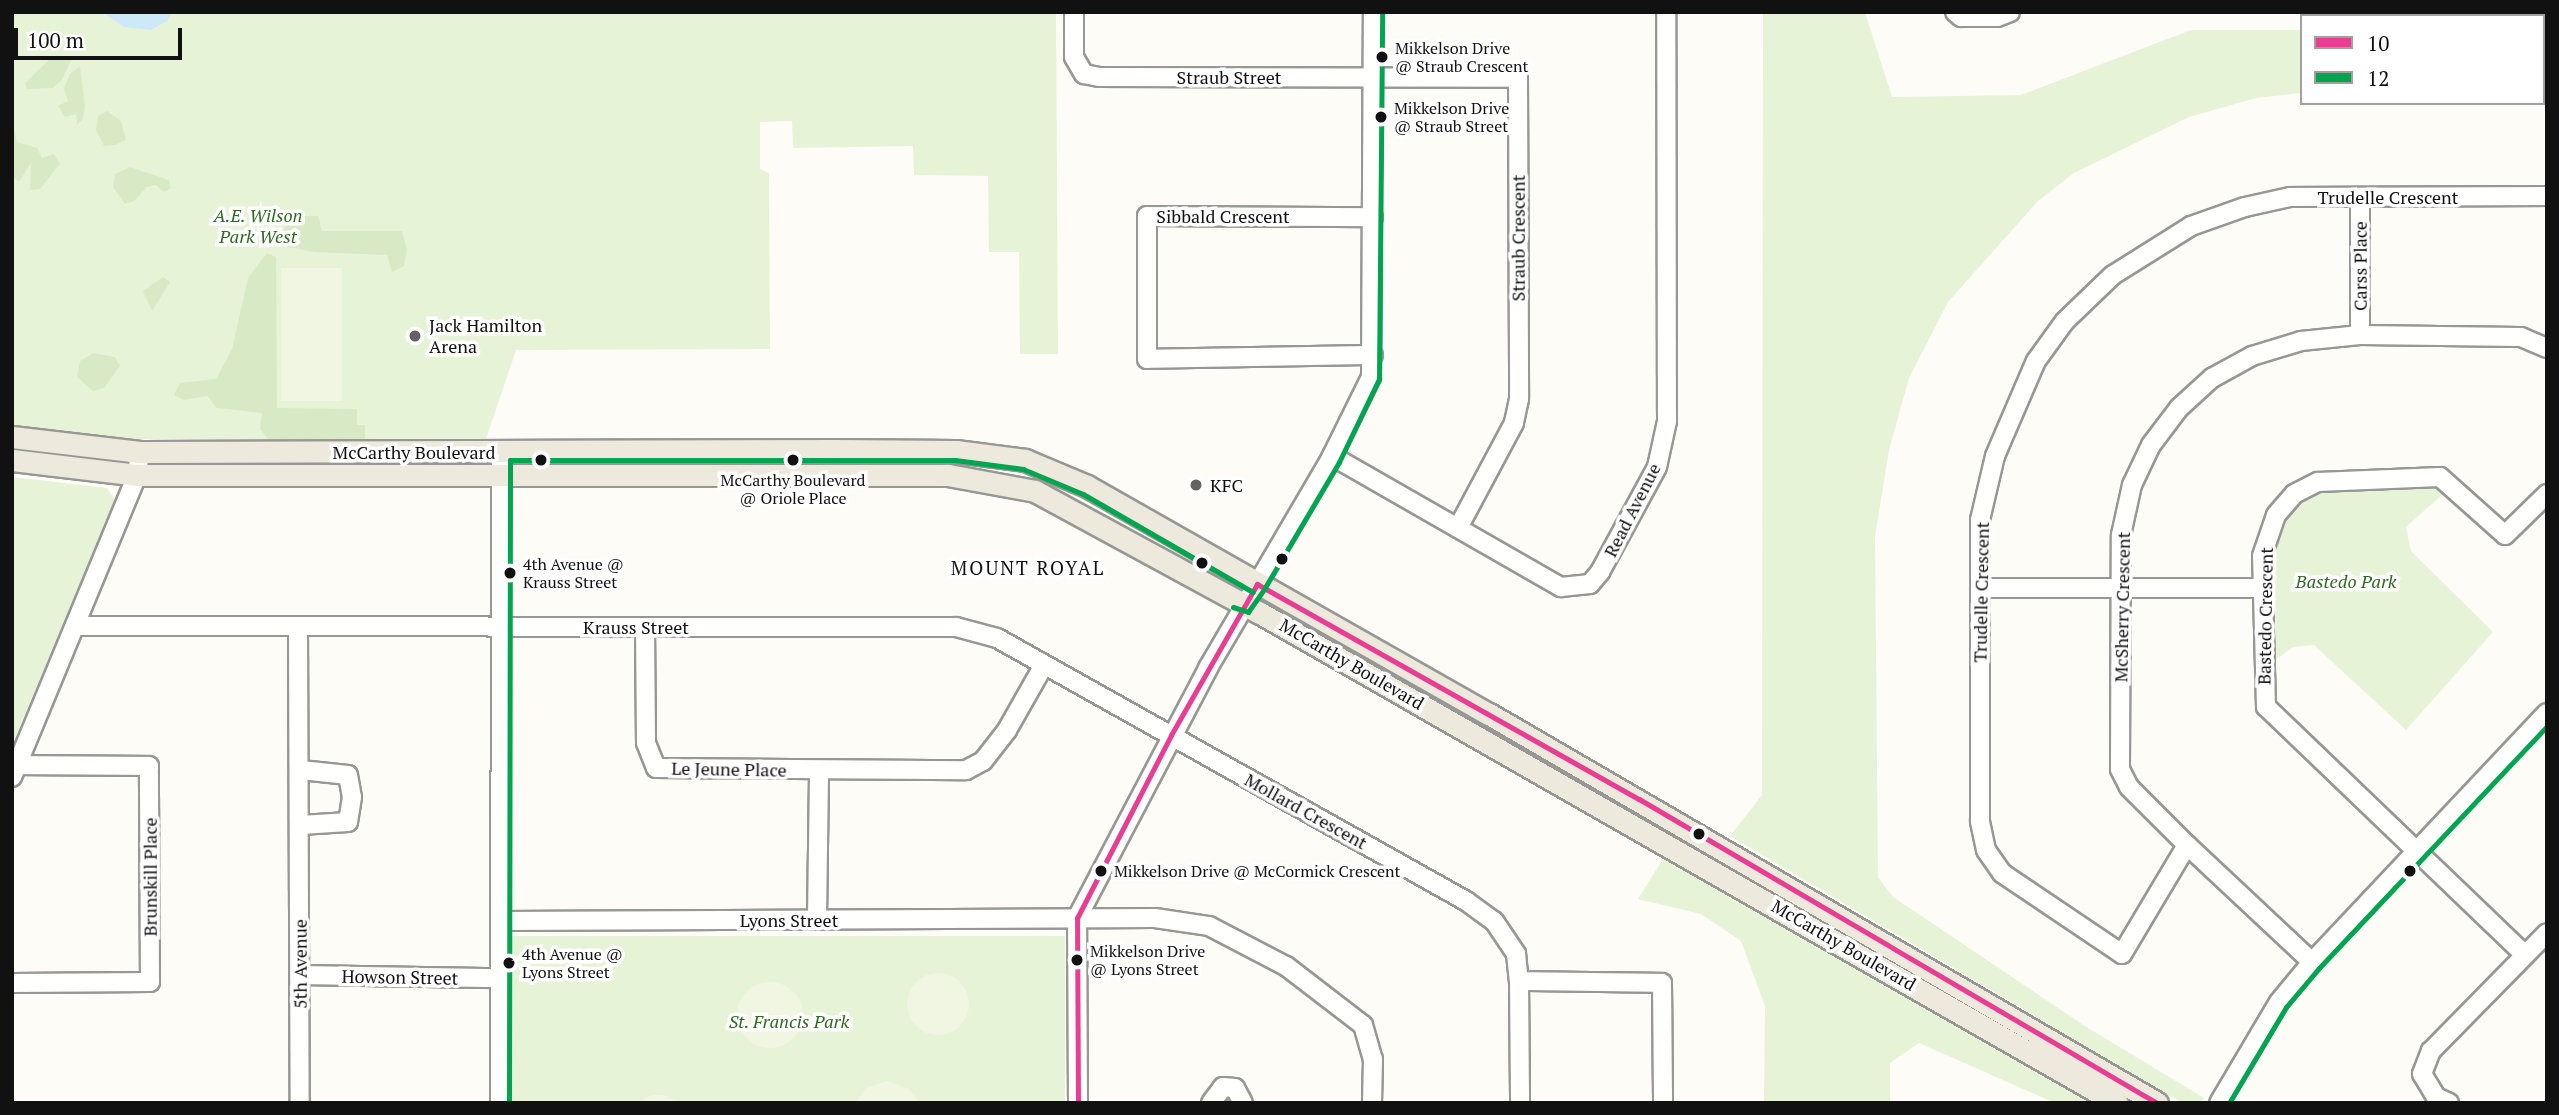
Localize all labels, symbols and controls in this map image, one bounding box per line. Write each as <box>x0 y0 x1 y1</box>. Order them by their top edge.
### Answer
scale bar <box>18 14 186 58</box>
legend <box>2300 14 2545 105</box>
text: 100 m <box>27 26 84 54</box>
text: 10 <box>2367 29 2389 57</box>
place label: Mikkelson Drive @ Straub Crescent <box>1395 38 1529 76</box>
marker: Mikkelson Drive @ Straub Crescent <box>1375 50 1389 64</box>
text: 12 <box>2367 64 2389 92</box>
street label: Straub Street <box>1177 66 1281 88</box>
place label: Mikkelson Drive @ Straub Street <box>1394 98 1509 136</box>
marker: Mikkelson Drive @ Straub Street <box>1374 110 1388 124</box>
street label: Straub Crescent <box>1507 175 1529 301</box>
street label: Trudelle Crescent <box>2318 186 2458 208</box>
park label: A.E. Wilson Park West <box>213 205 303 248</box>
street label: Sibbald Crescent <box>1156 205 1290 227</box>
street label: Carss Place <box>2349 221 2371 311</box>
place label: Jack Hamilton Arena <box>429 315 542 358</box>
marker: Jack Hamilton Arena <box>407 328 423 344</box>
street label: McCarthy Boulevard <box>333 441 495 463</box>
unlabelled marker <box>534 453 548 467</box>
marker: McCarthy Boulevard @ Oriole Place <box>786 453 800 467</box>
street label: Read Avenue <box>1599 459 1665 561</box>
place label: McCarthy Boulevard @ Oriole Place <box>721 470 865 508</box>
place label: KFC <box>1210 474 1243 496</box>
marker: KFC <box>1188 477 1204 493</box>
street label: Trudelle Crescent <box>1969 521 1993 663</box>
street label: McSherry Crescent <box>2110 531 2134 683</box>
street label: Bastedo Crescent <box>2253 547 2277 685</box>
unlabelled marker <box>1275 552 1289 566</box>
place label: 4th Avenue @ Krauss Street <box>523 554 624 592</box>
unlabelled marker <box>1195 556 1209 570</box>
district label: MOUNT ROYAL <box>952 557 1104 579</box>
marker: 4th Avenue @ Krauss Street <box>503 566 517 580</box>
park label: Bastedo Park <box>2296 570 2396 592</box>
street label: McCarthy Boulevard <box>1276 614 1428 714</box>
street label: Krauss Street <box>583 616 689 638</box>
street label: Le Jeune Place <box>671 757 787 781</box>
street label: Mollard Crescent <box>1241 768 1371 854</box>
street label: Brunskill Place <box>139 817 161 937</box>
unlabelled marker <box>1692 827 1706 841</box>
place label: Mikkelson Drive @ McCormick Crescent <box>1114 861 1401 881</box>
marker: Mikkelson Drive @ McCormick Crescent <box>1094 864 1108 878</box>
unlabelled marker <box>2403 864 2417 878</box>
street label: McCarthy Boulevard <box>1768 895 1920 995</box>
street label: Lyons Street <box>740 909 838 931</box>
street label: 5th Avenue <box>289 919 311 1009</box>
place label: Mikkelson Drive @ Lyons Street <box>1090 941 1205 979</box>
place label: 4th Avenue @ Lyons Street <box>522 944 623 982</box>
marker: Mikkelson Drive @ Lyons Street <box>1070 953 1084 967</box>
marker: 4th Avenue @ Lyons Street <box>502 956 516 970</box>
street label: Howson Street <box>341 965 459 989</box>
park label: St. Francis Park <box>728 1010 850 1032</box>

